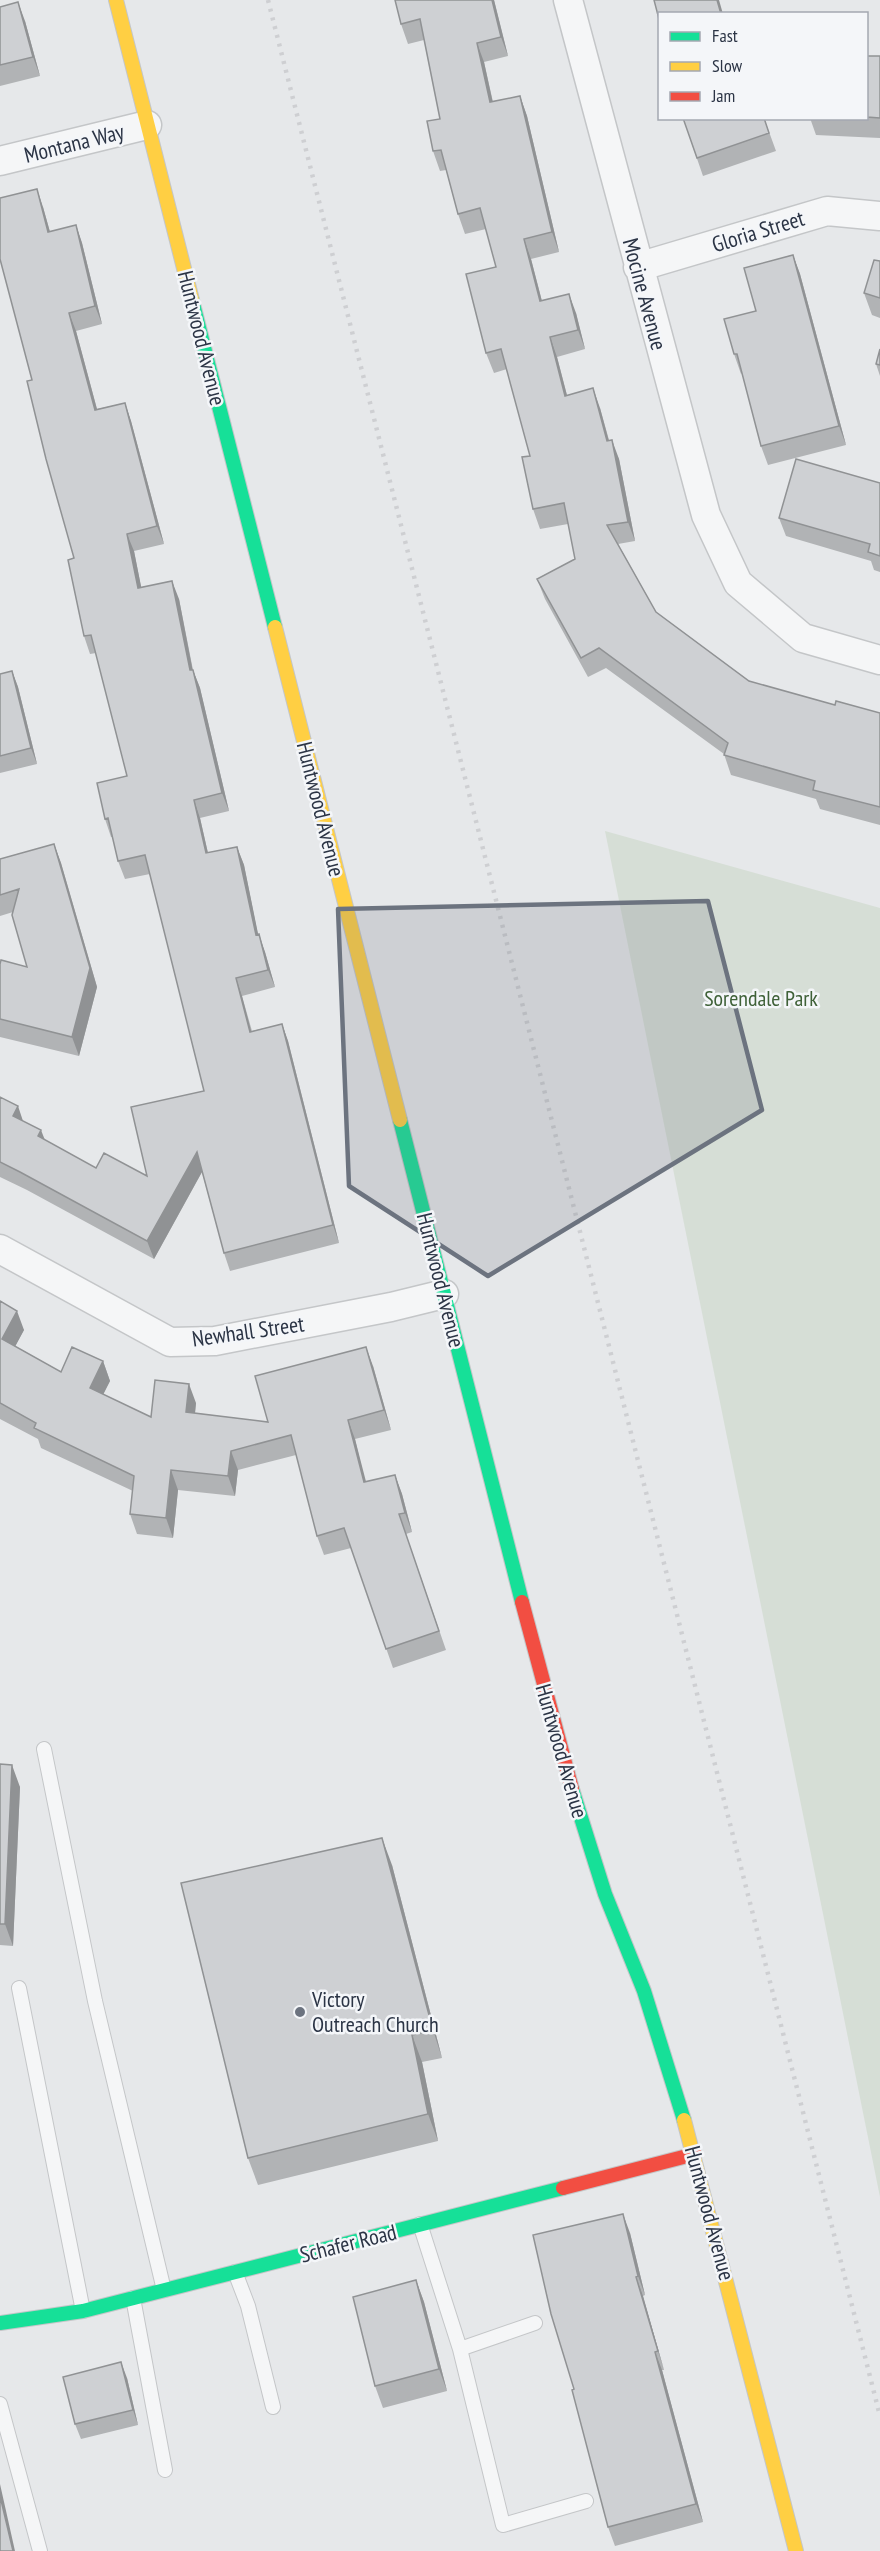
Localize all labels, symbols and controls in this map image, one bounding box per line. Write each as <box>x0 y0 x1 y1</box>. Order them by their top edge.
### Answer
legend <box>658 12 868 120</box>
text: Fast <box>712 24 738 47</box>
text: Slow <box>712 54 743 77</box>
text: Jam <box>711 84 735 107</box>
street label: Montana Way <box>21 117 128 169</box>
street label: Gloria Street <box>708 204 808 258</box>
street label: Mocine Avenue <box>617 235 673 353</box>
street label: Huntwood Avenue <box>172 268 232 408</box>
street label: Huntwood Avenue <box>291 739 351 879</box>
park label: Sorendale Park <box>704 984 818 1012</box>
street label: Huntwood Avenue <box>411 1210 471 1350</box>
street label: Newhall Street <box>190 1309 306 1353</box>
street label: Huntwood Avenue <box>530 1681 594 1821</box>
place label: Victory Outreach Church <box>311 1985 439 2038</box>
marker: Victory Outreach Church <box>293 2005 307 2019</box>
street label: Huntwood Avenue <box>679 2143 741 2283</box>
street label: Schafer Road <box>297 2217 399 2269</box>

